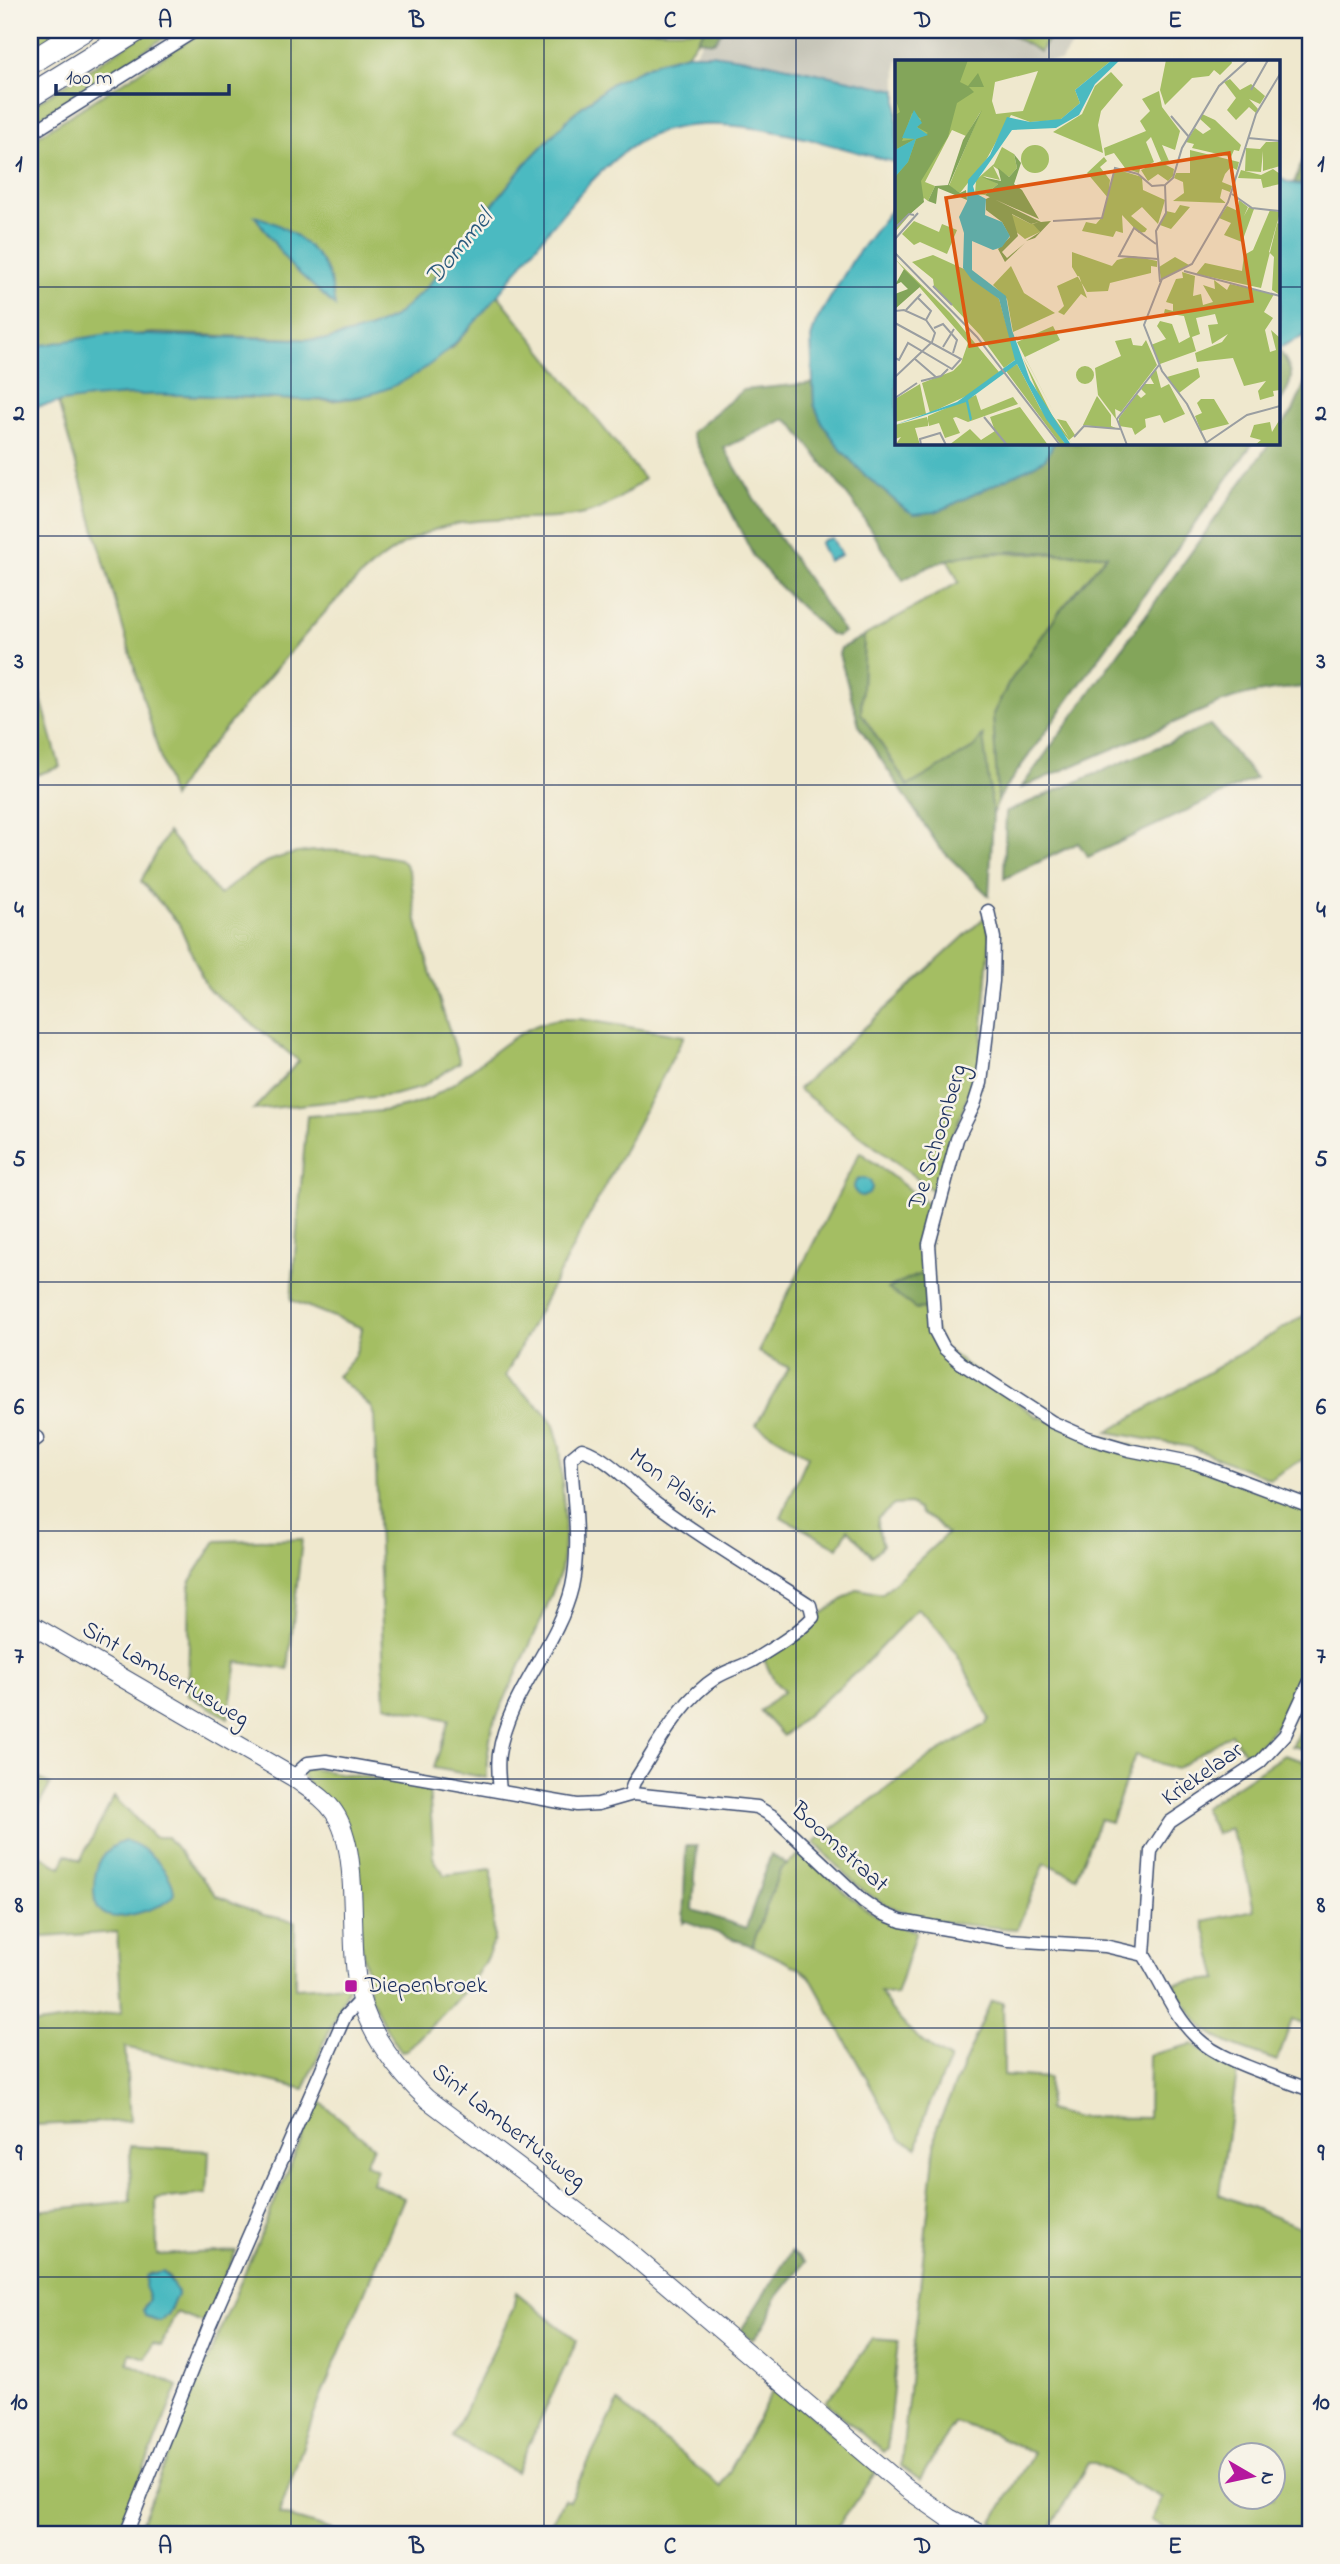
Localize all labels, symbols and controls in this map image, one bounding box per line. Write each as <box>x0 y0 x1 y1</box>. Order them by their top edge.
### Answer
text: A <box>158 5 172 38</box>
text: B <box>408 5 425 38</box>
text: C <box>664 5 677 38</box>
text: D <box>914 5 931 38</box>
text: E <box>1168 5 1182 38</box>
scale bar <box>56 52 229 96</box>
inset map <box>895 60 1280 444</box>
text: 100 m <box>66 64 112 94</box>
text: 1 <box>15 149 23 182</box>
text: 1 <box>1317 149 1325 182</box>
water label: Dommel <box>417 200 505 294</box>
text: 2 <box>12 398 25 431</box>
text: 2 <box>1314 398 1327 431</box>
text: 3 <box>13 646 24 679</box>
text: 3 <box>1315 646 1326 679</box>
text: 4 <box>14 895 24 928</box>
text: 4 <box>1316 895 1326 928</box>
street label: De Schoonberg <box>900 1060 978 1215</box>
text: 5 <box>12 1144 26 1177</box>
text: 5 <box>1314 1144 1328 1177</box>
text: 6 <box>14 1392 25 1425</box>
text: 6 <box>1316 1392 1327 1425</box>
street label: Mon Plaisir <box>620 1440 724 1530</box>
street label: Sint Lambertusweg <box>75 1613 255 1737</box>
text: 7 <box>14 1641 24 1674</box>
text: 7 <box>1316 1641 1326 1674</box>
street label: Kriekelaar <box>1155 1734 1252 1816</box>
street label: Boomstraat <box>781 1794 896 1902</box>
text: 8 <box>14 1890 24 1923</box>
text: 8 <box>1316 1890 1326 1923</box>
place label: Diepenbroek <box>364 1969 488 2004</box>
marker: Diepenbroek <box>343 1978 359 1994</box>
street label: Sint Lambertusweg <box>423 2055 593 2199</box>
text: 9 <box>15 2138 24 2171</box>
text: 9 <box>1317 2138 1326 2171</box>
text: 10 <box>10 2387 28 2420</box>
text: 10 <box>1312 2387 1330 2420</box>
north arrow <box>1218 2442 1288 2512</box>
text: N <box>1252 2470 1281 2487</box>
text: A <box>158 2531 172 2564</box>
text: B <box>408 2531 425 2564</box>
text: C <box>664 2531 677 2564</box>
text: D <box>914 2531 931 2564</box>
text: E <box>1168 2531 1182 2564</box>

